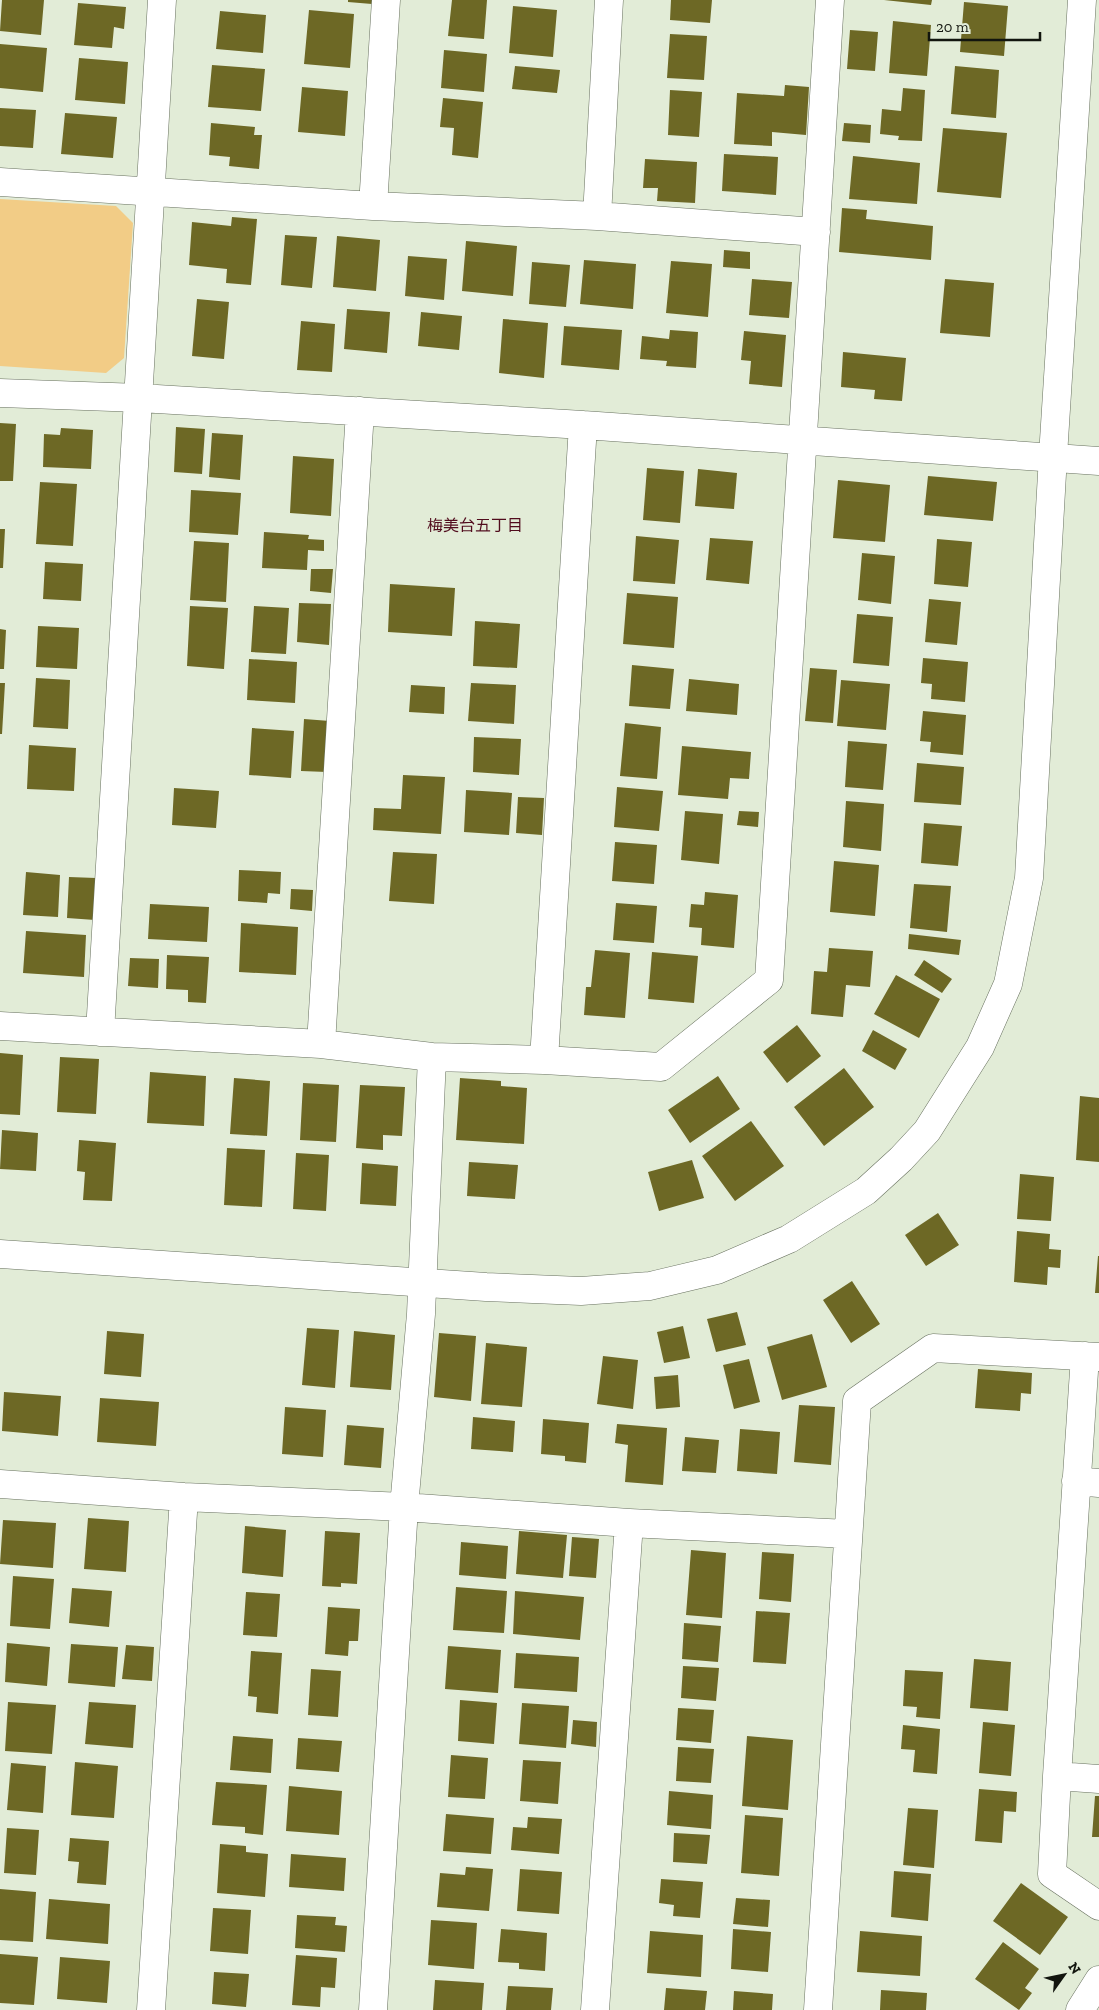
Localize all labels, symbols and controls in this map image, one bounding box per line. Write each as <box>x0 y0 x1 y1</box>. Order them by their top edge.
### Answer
scale bar <box>929 10 1040 42</box>
text: 20 m <box>936 18 969 36</box>
district label: 梅美台五丁目 <box>427 516 523 535</box>
north arrow <box>1039 1950 1089 2000</box>
text: N <box>1064 1959 1085 1978</box>

